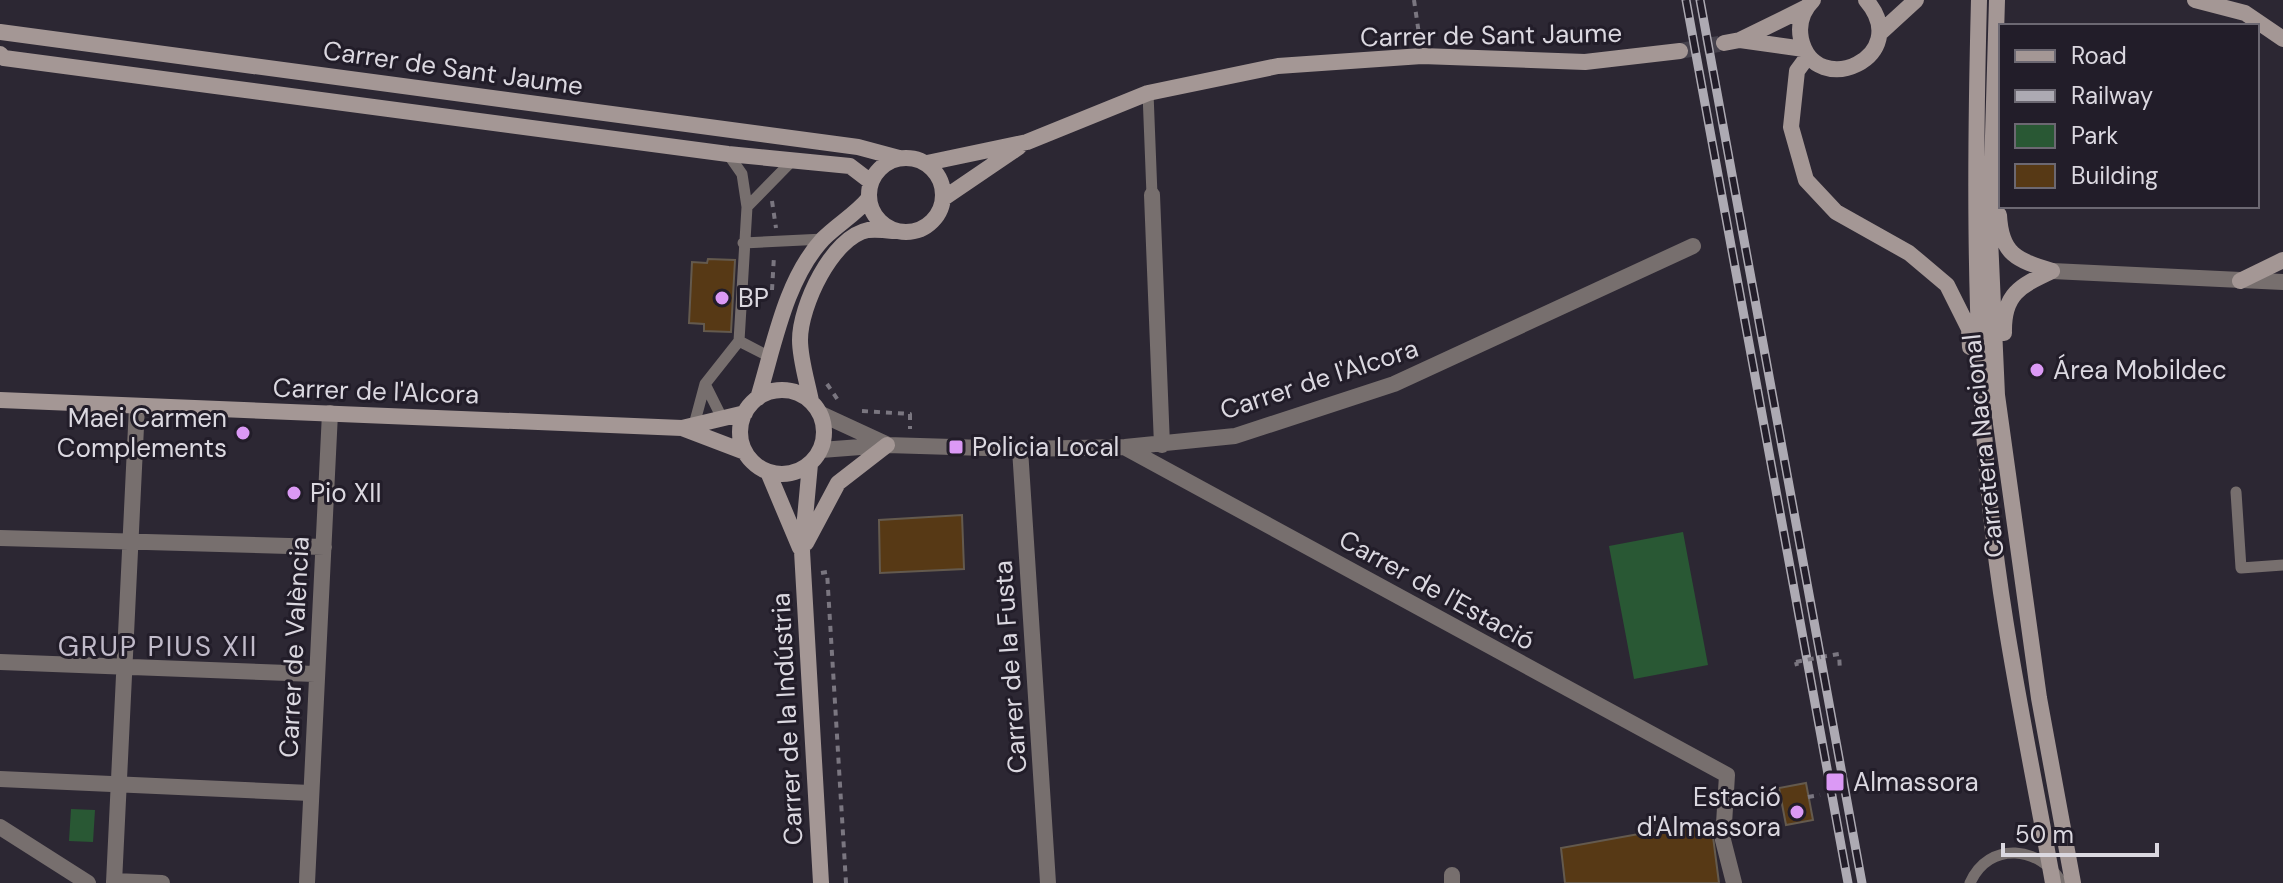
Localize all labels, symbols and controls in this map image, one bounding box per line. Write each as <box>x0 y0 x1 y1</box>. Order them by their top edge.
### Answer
street label: Carrer de Sant Jaume <box>1360 16 1622 54</box>
legend <box>1999 24 2259 208</box>
street label: Carrer de Sant Jaume <box>321 33 585 103</box>
text: Road <box>2071 40 2127 71</box>
text: Railway <box>2071 80 2153 111</box>
text: Park <box>2071 120 2118 151</box>
text: Building <box>2071 160 2158 191</box>
place label: BP <box>738 281 769 315</box>
marker: BP <box>713 289 731 307</box>
street label: Carrer de l'Alcora <box>1216 331 1422 427</box>
street label: Carretera Nacional <box>1954 333 2012 559</box>
place label: Área Mobildec <box>2053 353 2227 387</box>
marker: Área Mobildec <box>2028 361 2046 379</box>
street label: Carrer de l'Alcora <box>272 370 480 412</box>
place label: Maei Carmen Complements <box>57 401 227 465</box>
marker: Maei Carmen Complements <box>234 424 252 442</box>
place label: Policia Local <box>972 430 1119 464</box>
marker: Policia Local <box>947 438 965 456</box>
place label: Pio XII <box>310 476 382 510</box>
marker: Pio XII <box>285 484 303 502</box>
street label: Carrer de l'Estació <box>1333 522 1541 658</box>
street label: Carrer de València <box>271 535 317 759</box>
street label: Carrer de la Fusta <box>986 559 1034 775</box>
street label: Carrer de la Indústria <box>763 592 811 846</box>
district label: GRUP PIUS XII <box>58 628 258 665</box>
place label: Almassora <box>1853 765 1979 799</box>
marker: Almassora <box>1824 771 1846 793</box>
place label: Estació d'Almassora <box>1636 780 1781 844</box>
marker: Estació d'Almassora <box>1788 803 1806 821</box>
scale bar <box>2003 807 2157 857</box>
text: 50 m <box>2015 819 2074 850</box>

